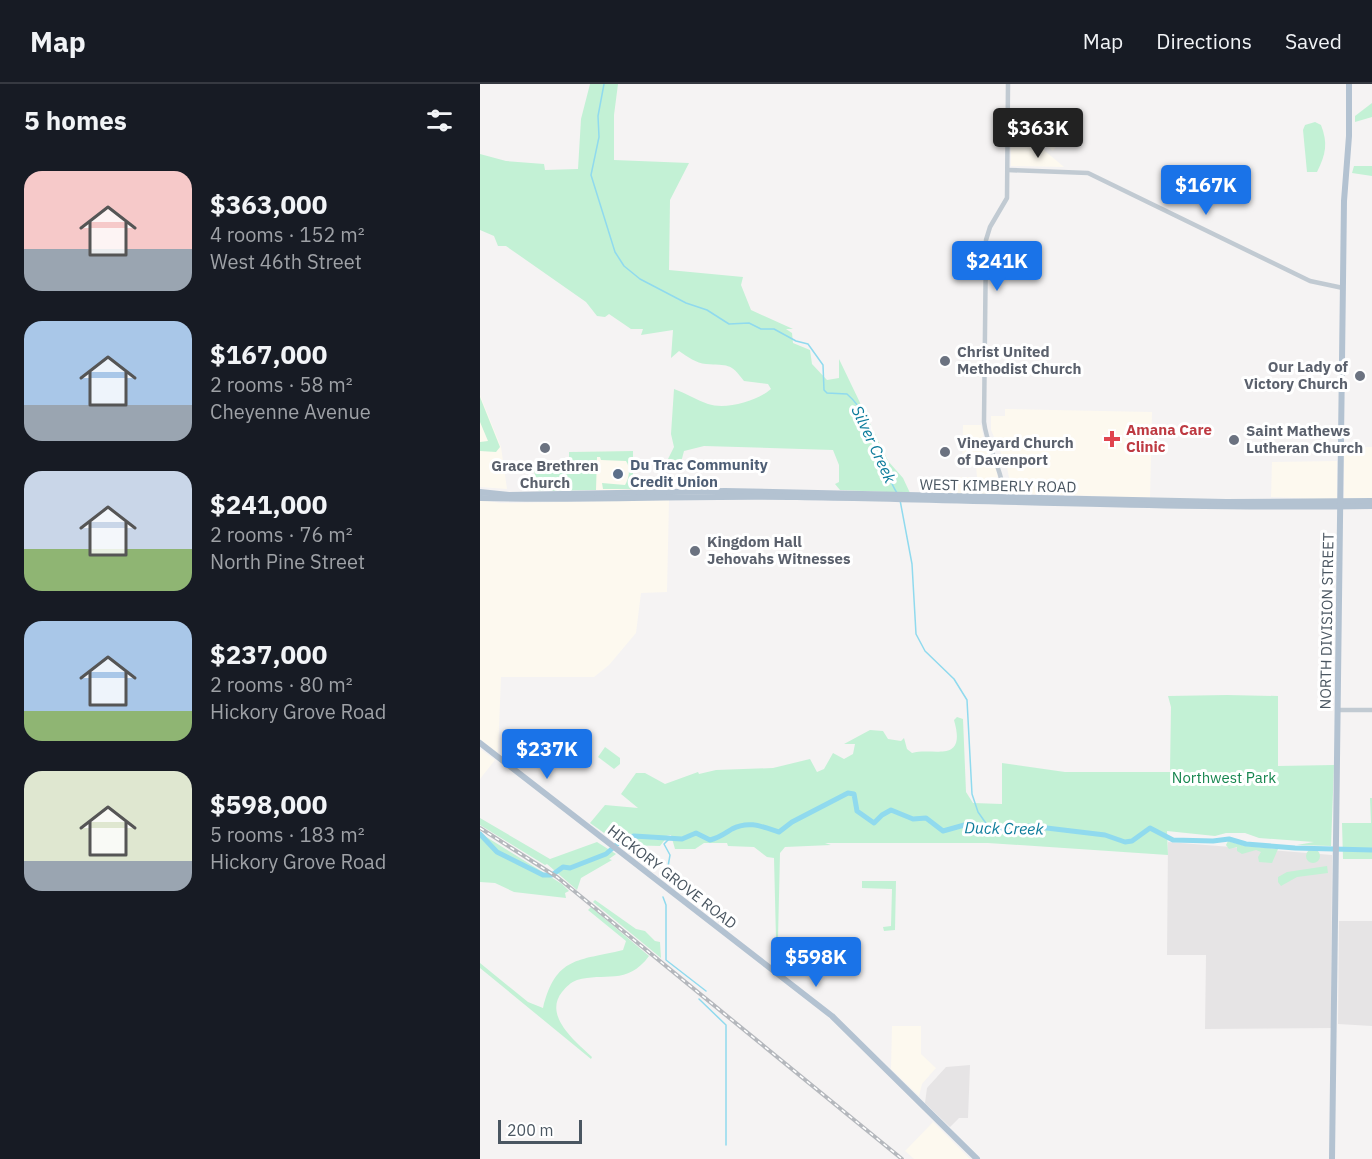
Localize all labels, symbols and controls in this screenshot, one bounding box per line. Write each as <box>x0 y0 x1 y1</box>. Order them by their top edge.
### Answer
text: Map <box>30 23 86 60</box>
text: Map <box>1083 27 1123 55</box>
text: Directions <box>1156 27 1252 55</box>
text: Saved <box>1285 27 1342 55</box>
text: 5 homes <box>24 103 127 137</box>
icon: filters <box>423 104 456 137</box>
pin: $363K <box>996 108 1080 159</box>
text: $363K <box>1007 114 1069 141</box>
pin: $167K <box>1164 165 1248 216</box>
text: $167K <box>1175 171 1237 198</box>
text: $363,000 <box>210 187 327 221</box>
icon: home <box>72 195 144 267</box>
text: 4 rooms · 152 m² <box>210 221 365 248</box>
pin: $241K <box>955 241 1039 292</box>
text: $241K <box>966 247 1028 274</box>
text: West 46th Street <box>210 248 362 275</box>
text: $167,000 <box>210 337 327 371</box>
place label: Christ United Methodist Church <box>957 342 1081 378</box>
icon: home <box>72 345 144 417</box>
marker: Christ United Methodist Church <box>938 354 952 368</box>
place label: Our Lady of Victory Church <box>1244 357 1349 393</box>
marker: Our Lady of Victory Church <box>1353 369 1367 383</box>
text: 2 rooms · 58 m² <box>210 371 353 398</box>
text: Cheyenne Avenue <box>210 398 371 425</box>
water label: Silver Creek <box>847 402 901 486</box>
place label: Amana Care Clinic <box>1126 420 1212 456</box>
place label: Saint Mathews Lutheran Church <box>1246 421 1363 457</box>
marker: Amana Care Clinic <box>1103 430 1121 448</box>
place label: Vineyard Church of Davenport <box>957 433 1074 469</box>
marker: Saint Mathews Lutheran Church <box>1227 433 1241 447</box>
marker: Grace Brethren Church <box>538 441 552 455</box>
marker: Vineyard Church of Davenport <box>938 445 952 459</box>
place label: Du Trac Community Credit Union <box>630 455 768 491</box>
place label: Grace Brethren Church <box>491 456 599 492</box>
marker: Du Trac Community Credit Union <box>611 467 625 481</box>
street label: WEST KIMBERLY ROAD <box>919 475 1077 496</box>
text: $241,000 <box>210 487 327 521</box>
icon: home <box>72 495 144 567</box>
text: 2 rooms · 76 m² <box>210 521 353 548</box>
place label: Kingdom Hall Jehovahs Witnesses <box>707 532 851 568</box>
street label: NORTH DIVISION STREET <box>1315 532 1338 709</box>
marker: Kingdom Hall Jehovahs Witnesses <box>688 544 702 558</box>
text: North Pine Street <box>210 548 365 575</box>
text: $237,000 <box>210 637 327 671</box>
icon: home <box>72 645 144 717</box>
text: 2 rooms · 80 m² <box>210 671 353 698</box>
text: Hickory Grove Road <box>210 698 386 725</box>
pin: $237K <box>505 729 589 780</box>
text: $237K <box>516 735 578 762</box>
park label: Northwest Park <box>1172 768 1276 787</box>
text: $598,000 <box>210 787 327 821</box>
icon: home <box>72 795 144 867</box>
water label: Duck Creek <box>964 817 1045 839</box>
street label: HICKORY GROVE ROAD <box>604 820 741 933</box>
text: 5 rooms · 183 m² <box>210 821 365 848</box>
text: Hickory Grove Road <box>210 848 386 875</box>
pin: $598K <box>774 937 858 988</box>
text: $598K <box>785 943 847 970</box>
scale bar <box>498 1117 582 1144</box>
text: 200 m <box>507 1120 554 1140</box>

